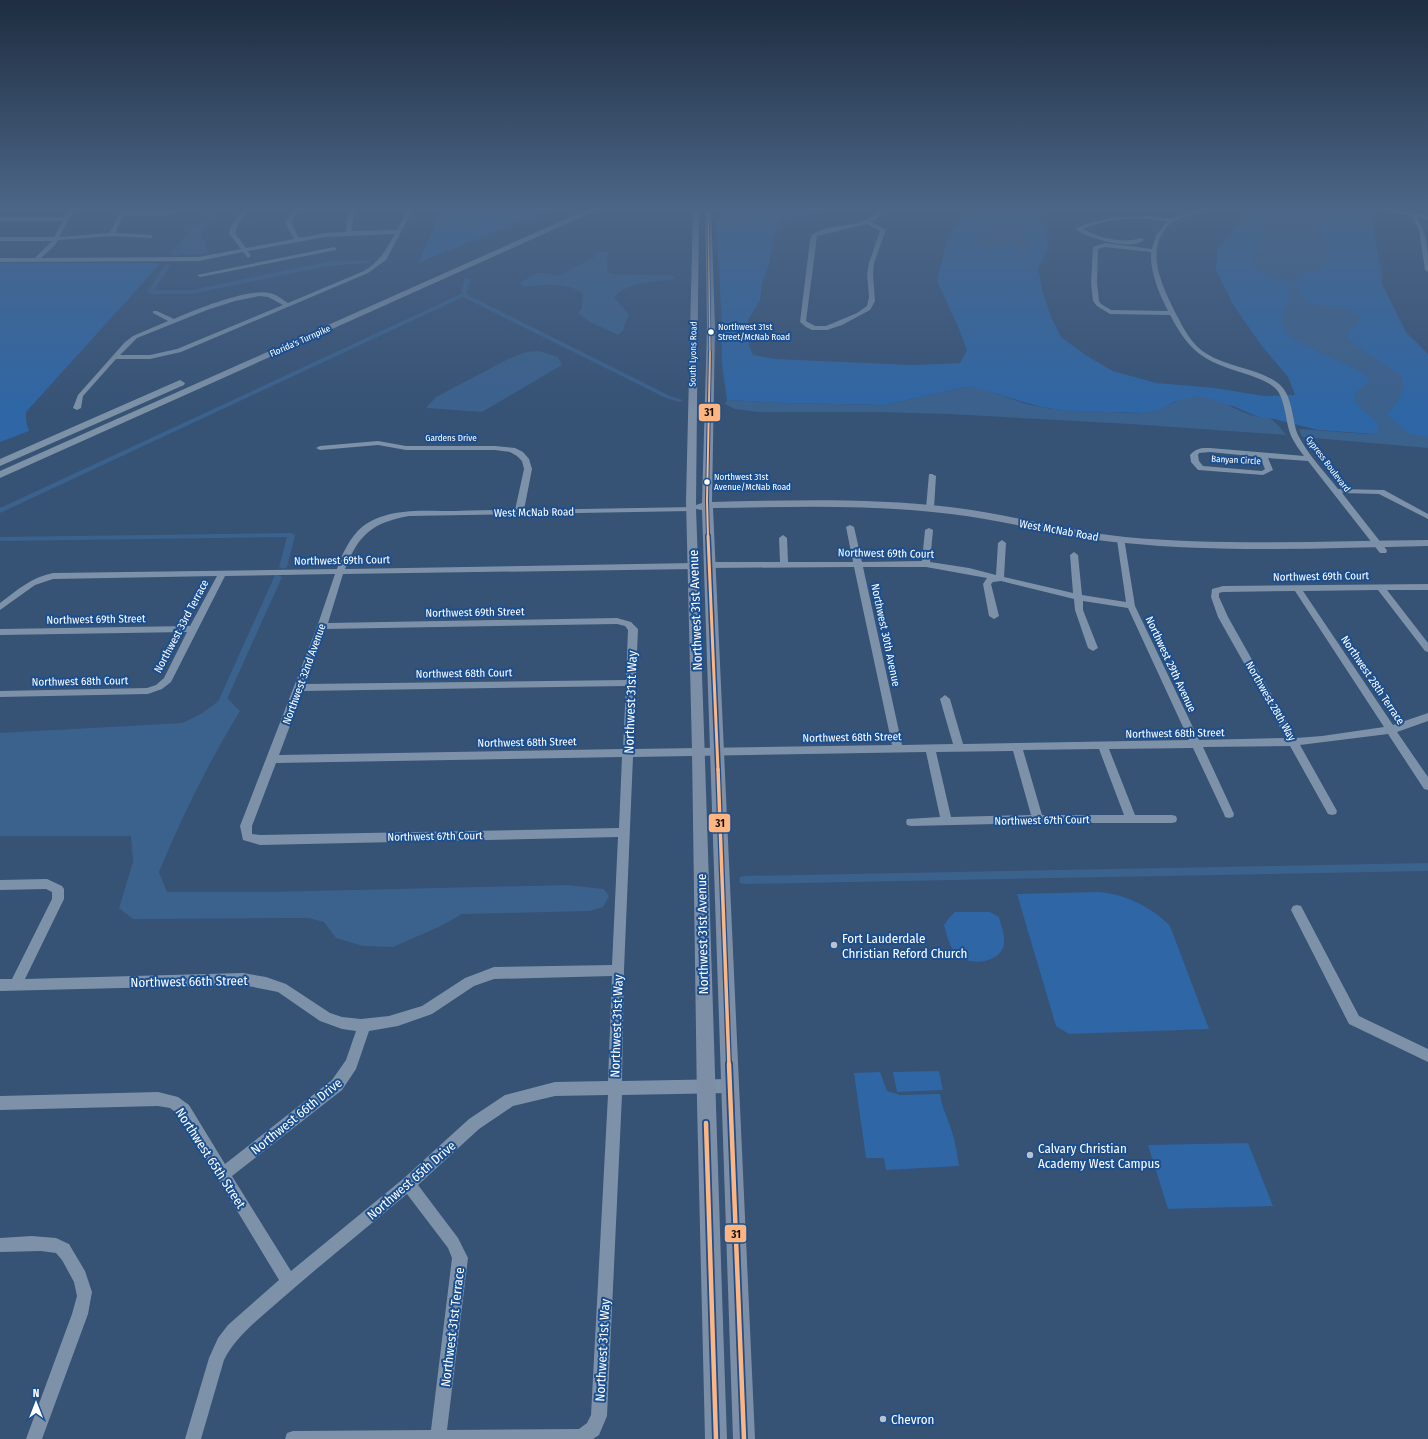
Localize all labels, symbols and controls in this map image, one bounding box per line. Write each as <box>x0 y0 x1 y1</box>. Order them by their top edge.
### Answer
street label: South Lyons Road <box>687 321 699 387</box>
place label: Northwest 31st Street/McNab Road <box>718 322 790 342</box>
street label: Florida's Turnpike <box>268 323 332 359</box>
marker: Northwest 31st Street/McNab Road <box>706 327 716 337</box>
line badge: 31 <box>698 403 721 422</box>
text: 31 <box>703 406 714 419</box>
street label: Gardens Drive <box>425 433 477 443</box>
street label: Cypress Boulevard <box>1304 434 1352 494</box>
street label: Banyan Circle <box>1211 454 1262 466</box>
place label: Northwest 31st Avenue/McNab Road <box>714 472 791 492</box>
marker: Northwest 31st Avenue/McNab Road <box>702 477 712 487</box>
street label: West McNab Road <box>494 505 574 520</box>
street label: West McNab Road <box>1018 517 1100 544</box>
street label: Northwest 69th Court <box>838 546 935 561</box>
street label: Northwest 31st Avenue <box>686 549 705 671</box>
street label: Northwest 69th Court <box>294 553 391 568</box>
street label: Northwest 69th Court <box>1273 569 1370 584</box>
street label: Northwest 33rd Terrace <box>151 577 212 675</box>
street label: Northwest 30th Avenue <box>868 582 903 688</box>
street label: Northwest 69th Street <box>425 605 525 620</box>
street label: Northwest 69th Street <box>46 612 146 627</box>
street label: Northwest 29th Avenue <box>1143 614 1198 714</box>
street label: Northwest 32nd Avenue <box>280 622 329 726</box>
street label: Northwest 28th Terrace <box>1338 633 1407 727</box>
street label: Northwest 31st Way <box>621 650 640 754</box>
street label: Northwest 28th Way <box>1243 659 1299 743</box>
street label: Northwest 68th Court <box>416 666 513 681</box>
street label: Northwest 68th Court <box>32 674 129 689</box>
street label: Northwest 68th Street <box>1125 726 1225 741</box>
street label: Northwest 68th Street <box>802 730 902 745</box>
street label: Northwest 68th Street <box>477 735 577 750</box>
line badge: 31 <box>708 813 731 833</box>
street label: Northwest 67th Court <box>994 813 1090 828</box>
text: 31 <box>714 817 725 830</box>
street label: Northwest 67th Court <box>387 829 483 844</box>
street label: Northwest 31st Avenue <box>694 874 711 994</box>
place label: Fort Lauderdale Christian Reford Church <box>842 931 967 961</box>
marker: Fort Lauderdale Christian Reford Church <box>829 940 839 950</box>
street label: Northwest 66th Street <box>130 973 248 990</box>
street label: Northwest 31st Way <box>607 974 626 1078</box>
street label: Northwest 66th Drive <box>248 1075 345 1158</box>
street label: Northwest 65th Street <box>173 1105 249 1212</box>
street label: Northwest 65th Drive <box>364 1138 459 1223</box>
place label: Calvary Christian Academy West Campus <box>1038 1141 1160 1171</box>
marker: Calvary Christian Academy West Campus <box>1025 1150 1035 1160</box>
line badge: 31 <box>724 1224 747 1243</box>
text: 31 <box>730 1228 741 1241</box>
street label: Northwest 31st Terrace <box>438 1267 467 1388</box>
street label: Northwest 31st Way <box>592 1298 613 1402</box>
north arrow <box>16 1383 56 1423</box>
text: N <box>33 1387 39 1400</box>
place label: Chevron <box>891 1412 934 1427</box>
marker: Chevron <box>878 1414 888 1424</box>

